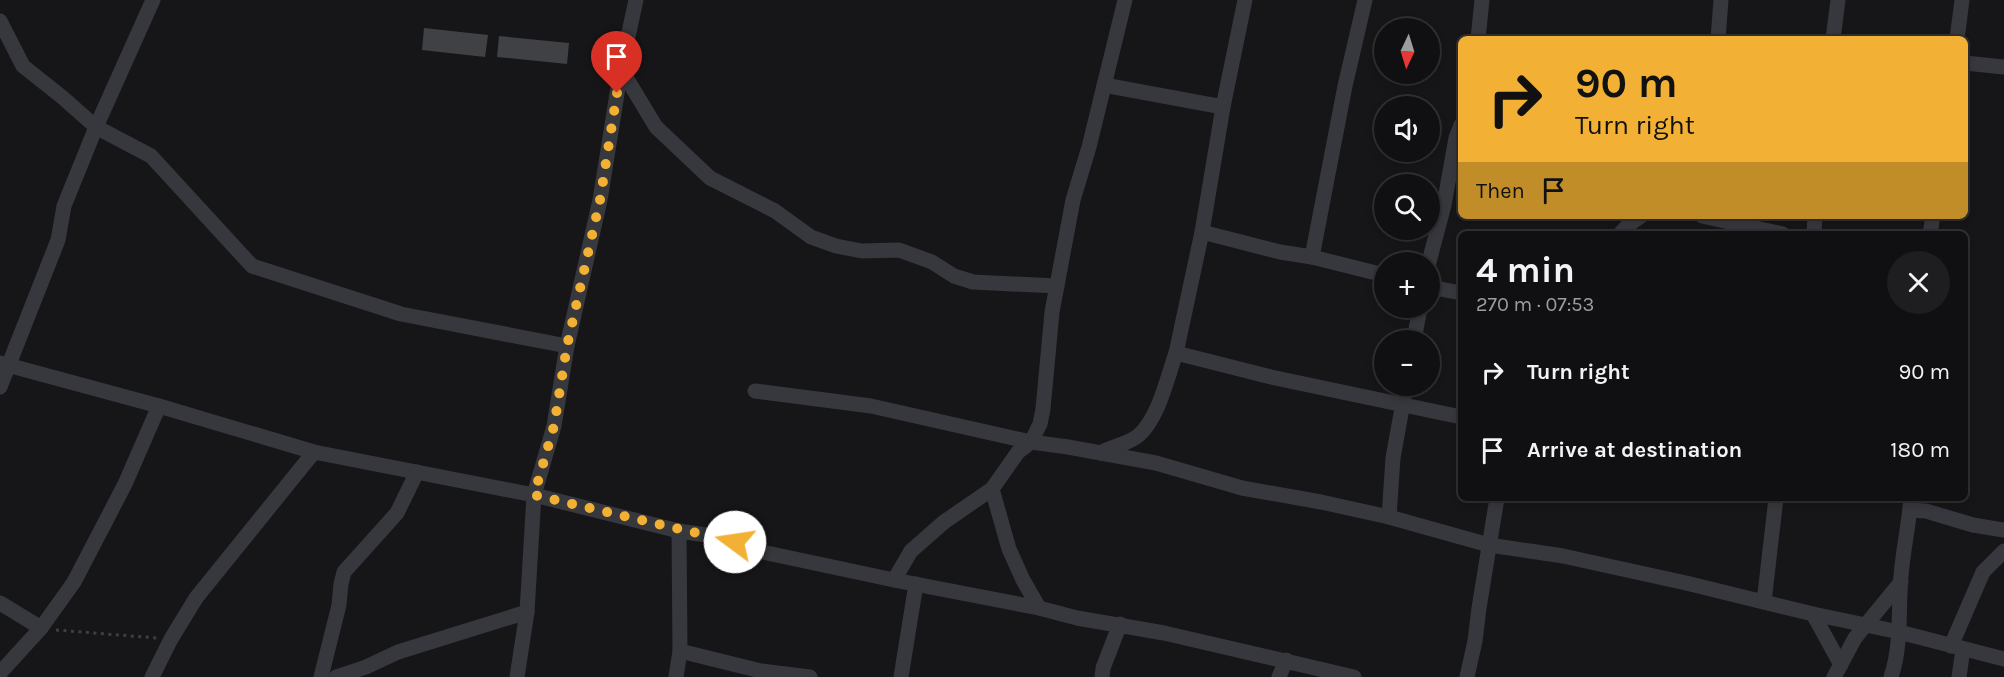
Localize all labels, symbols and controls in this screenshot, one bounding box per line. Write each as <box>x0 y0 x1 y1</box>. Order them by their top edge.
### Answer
north arrow <box>1374 18 1440 84</box>
map controls <box>1374 18 1440 396</box>
pin <box>591 31 642 93</box>
icon: arrive <box>600 40 633 73</box>
text: 90 m <box>1575 58 1678 108</box>
icon: right <box>1476 60 1554 138</box>
button: sound <box>1374 96 1440 162</box>
text: Turn right <box>1575 109 1695 141</box>
button: search <box>1374 174 1440 240</box>
icon: arrive <box>1537 174 1570 207</box>
text: Then <box>1476 178 1525 204</box>
text: 4 min <box>1476 249 1575 291</box>
button: close <box>1887 251 1950 314</box>
button: + <box>1374 252 1440 318</box>
text: 270 m · 07:53 <box>1476 293 1594 316</box>
button: − <box>1374 330 1440 396</box>
icon: right <box>1476 356 1509 389</box>
text: Turn right <box>1527 359 1630 385</box>
text: 90 m <box>1898 359 1950 385</box>
icon: arrive <box>1476 434 1509 467</box>
text: Arrive at destination <box>1527 437 1742 463</box>
text: 180 m <box>1890 437 1950 463</box>
position arrow <box>703 510 767 574</box>

